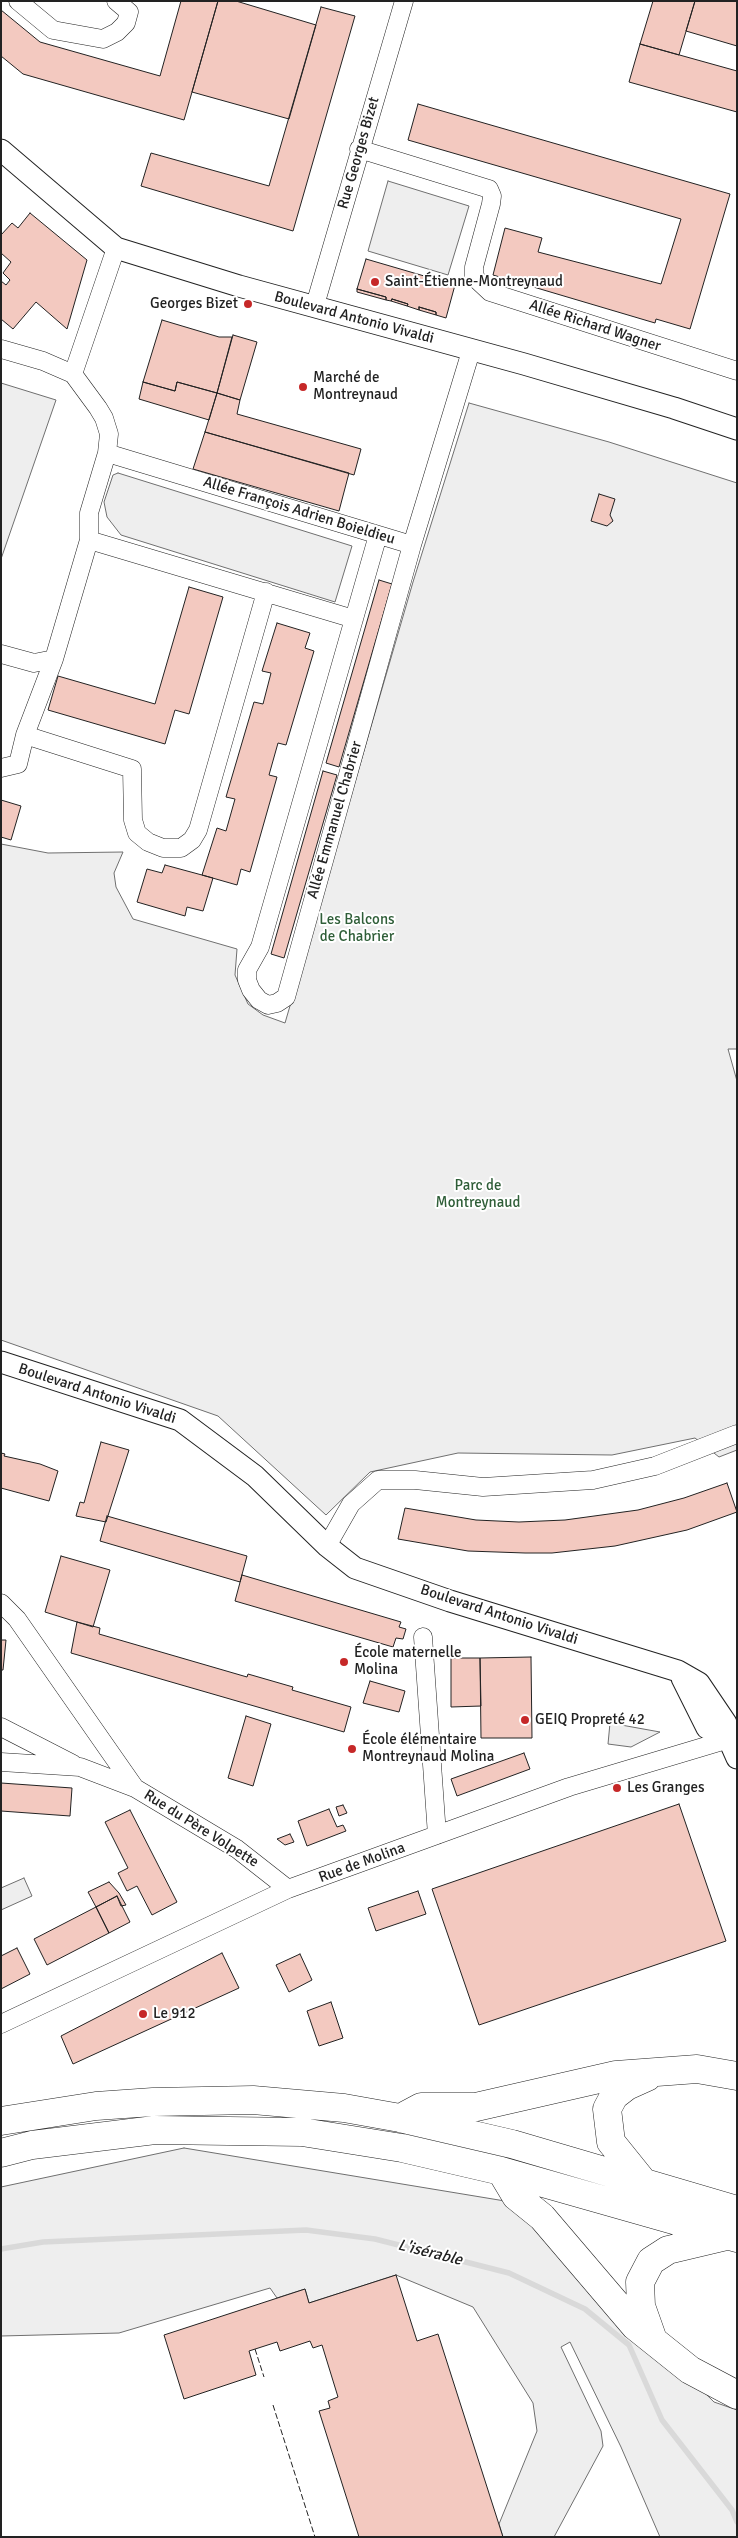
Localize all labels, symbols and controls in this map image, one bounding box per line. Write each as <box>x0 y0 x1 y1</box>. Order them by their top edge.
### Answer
street label: Rue Georges Bizet <box>334 95 384 211</box>
place label: Saint-Étienne-Montreynaud <box>385 273 563 291</box>
marker: Saint-Étienne-Montreynaud <box>369 276 381 288</box>
street label: Boulevard Antonio Vivaldi <box>272 288 436 348</box>
place label: Georges Bizet <box>150 295 238 313</box>
street label: Allée Richard Wagner <box>527 296 663 356</box>
marker: Georges Bizet <box>242 298 254 310</box>
place label: Marché de Montreynaud <box>313 369 398 404</box>
marker: Marché de Montreynaud <box>297 381 309 393</box>
street label: Allée François Adrien Boieldieu <box>201 473 397 549</box>
street label: Allée Emmanuel Chabrier <box>304 739 366 901</box>
park label: Les Balcons de Chabrier <box>319 911 395 946</box>
park label: Parc de Montreynaud <box>436 1177 520 1212</box>
street label: Boulevard Antonio Vivaldi <box>16 1360 178 1428</box>
street label: Boulevard Antonio Vivaldi <box>418 1581 580 1649</box>
place label: École maternelle Molina <box>354 1644 461 1679</box>
marker: École maternelle Molina <box>338 1656 350 1668</box>
place label: GEIQ Propreté 42 <box>535 1711 645 1729</box>
marker: GEIQ Propreté 42 <box>519 1714 531 1726</box>
place label: École élémentaire Montreynaud Molina <box>362 1731 494 1766</box>
marker: École élémentaire Montreynaud Molina <box>346 1743 358 1755</box>
place label: Les Granges <box>627 1779 705 1797</box>
marker: Les Granges <box>611 1782 623 1794</box>
street label: Rue du Père Volpette <box>140 1786 262 1872</box>
street label: Rue de Molina <box>316 1839 408 1887</box>
place label: Le 912 <box>153 2005 196 2023</box>
marker: Le 912 <box>137 2008 149 2020</box>
water label: L'isérable <box>396 2236 464 2270</box>

